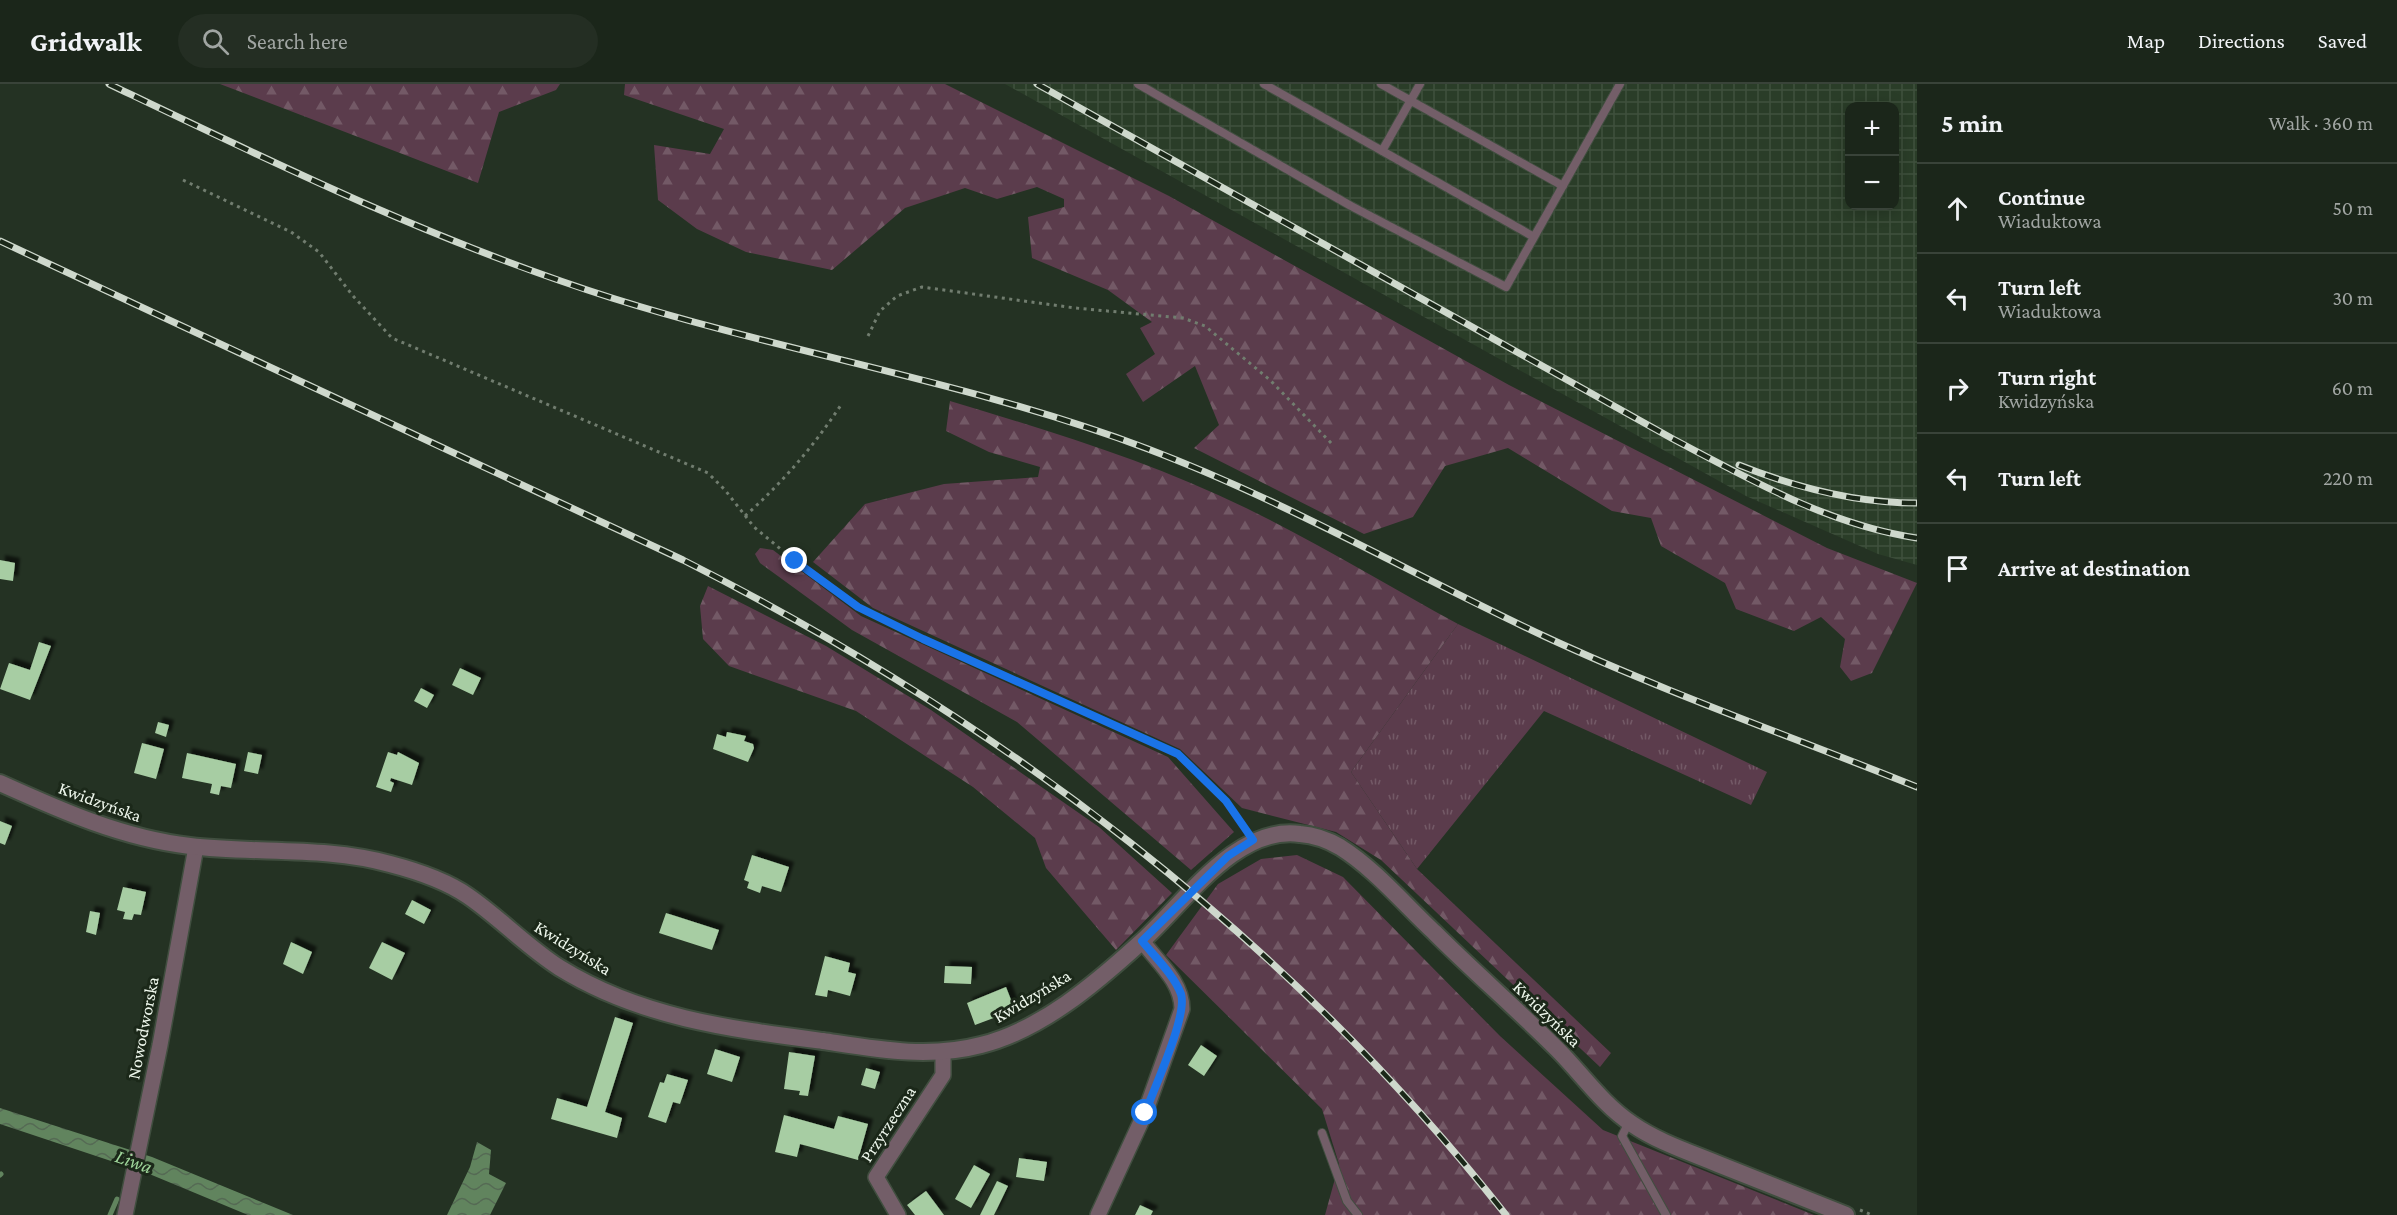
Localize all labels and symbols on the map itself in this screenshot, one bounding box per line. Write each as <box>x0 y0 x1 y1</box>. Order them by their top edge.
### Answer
route end <box>781 547 807 573</box>
street label: Kwidzyńska <box>56 778 144 826</box>
street label: Kwidzyńska <box>531 917 615 979</box>
street label: Kwidzyńska <box>990 965 1074 1027</box>
street label: Nowodworska <box>123 975 163 1081</box>
street label: Kwidzyńska <box>1509 977 1585 1051</box>
street label: Przyrzeczna <box>856 1082 920 1166</box>
route start <box>1131 1099 1157 1125</box>
water label: Liwa <box>113 1144 155 1178</box>

